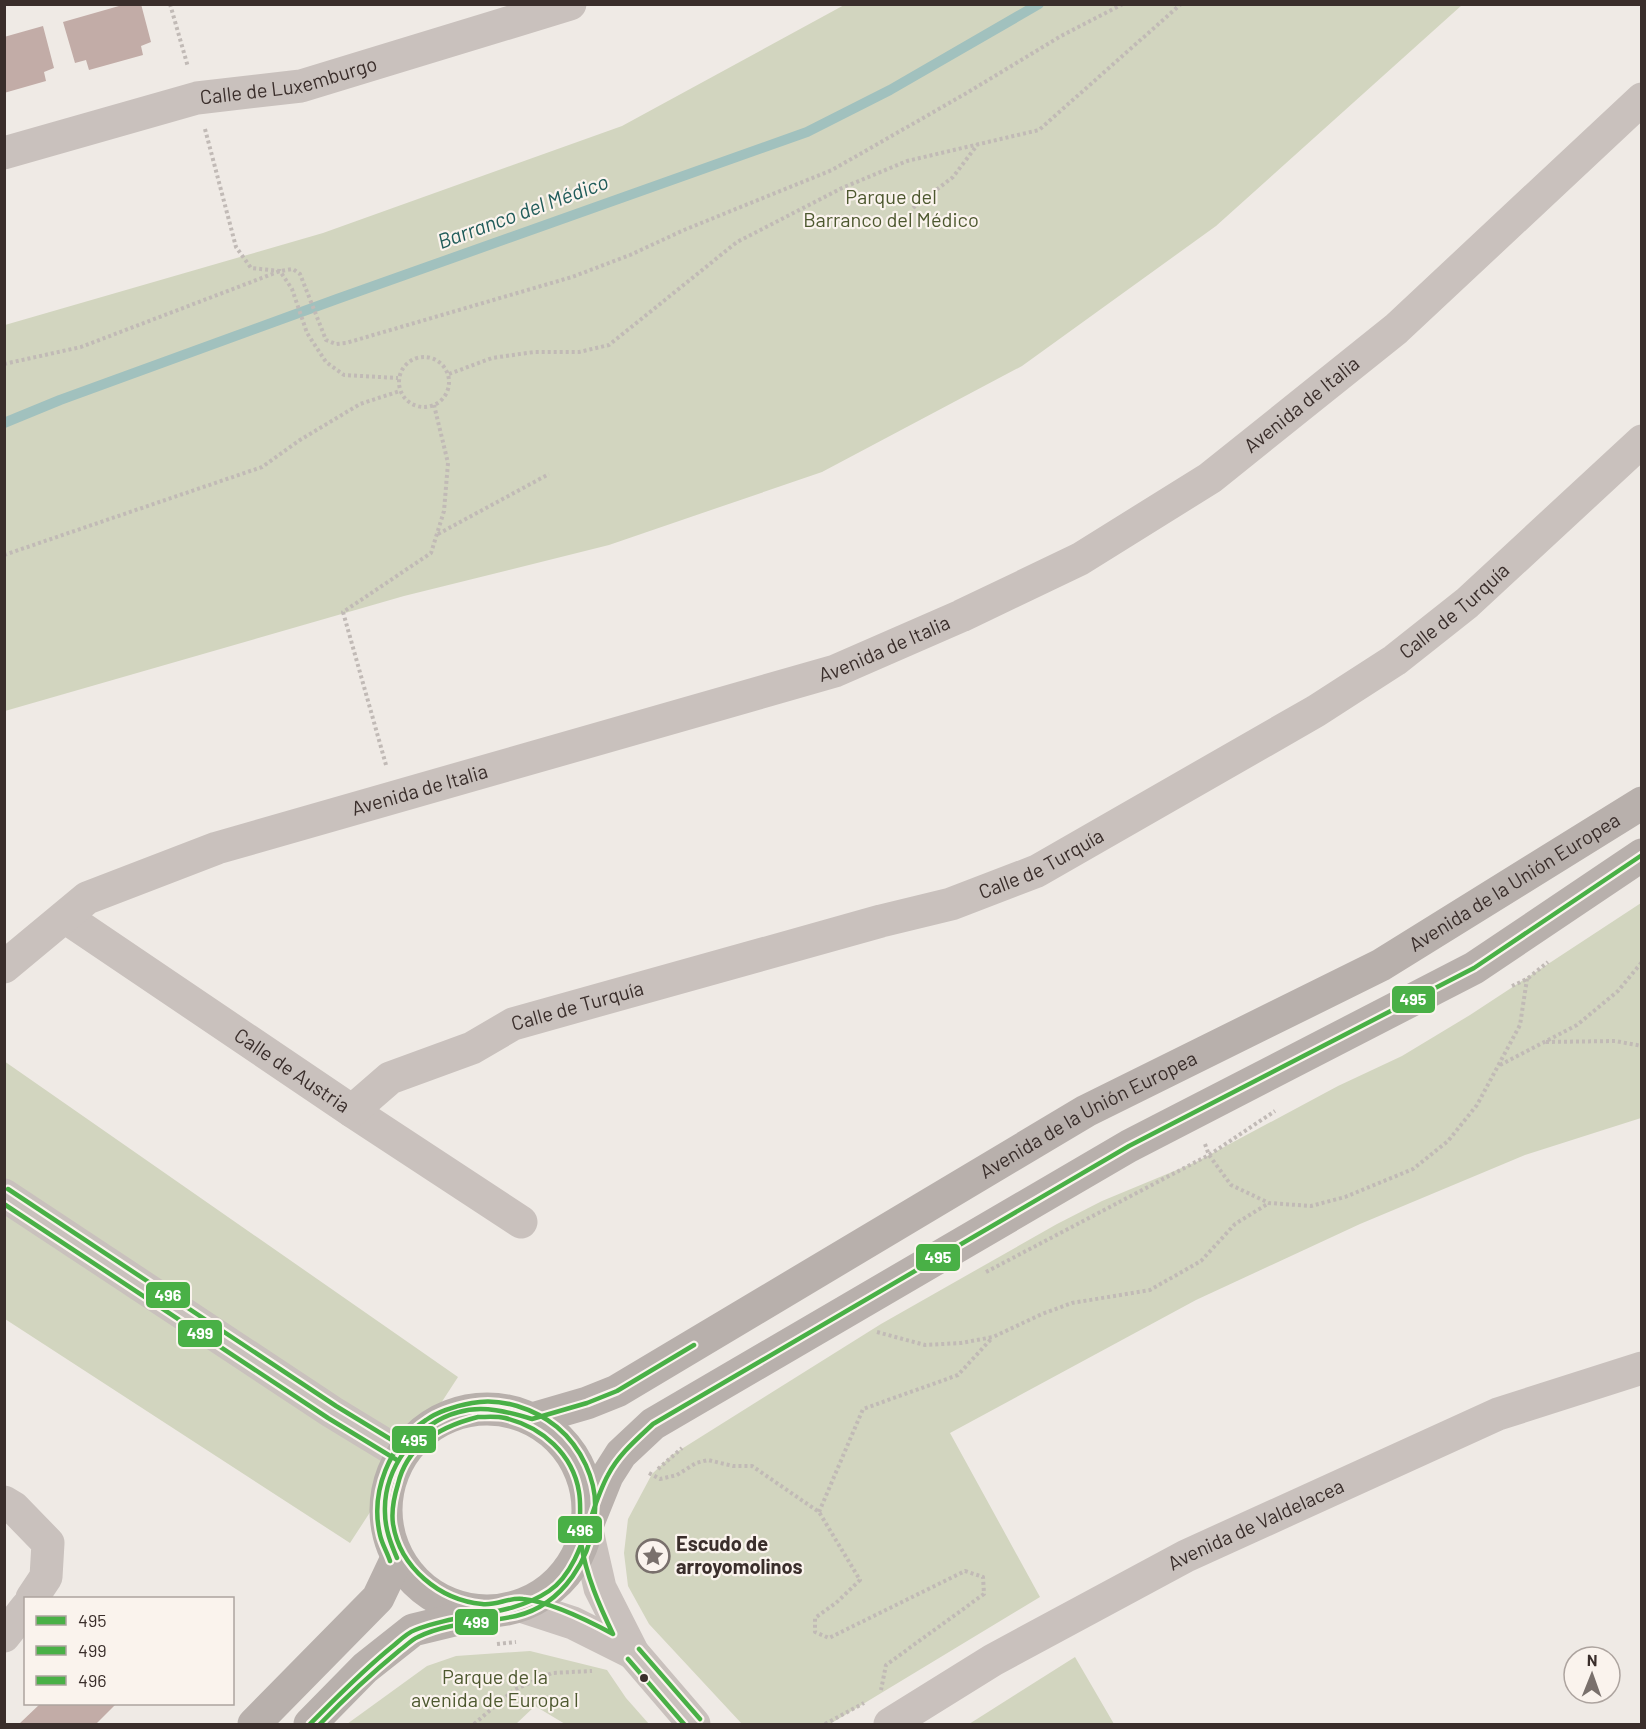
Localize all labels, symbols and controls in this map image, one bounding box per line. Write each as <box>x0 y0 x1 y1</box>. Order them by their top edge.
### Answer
street label: Calle de Luxemburgo <box>199 51 380 109</box>
water label: Barranco del Médico <box>434 168 611 253</box>
park label: Parque del Barranco del Médico <box>803 184 979 231</box>
street label: Avenida de Italia <box>1239 351 1363 457</box>
street label: Calle de Turquía <box>1394 557 1514 663</box>
street label: Avenida de Italia <box>816 609 953 686</box>
street label: Avenida de Italia <box>348 758 490 820</box>
street label: Avenida de la Unión Europea <box>1404 807 1624 956</box>
street label: Calle de Turquía <box>975 823 1107 903</box>
street label: Calle de Turquía <box>508 975 646 1035</box>
line badge: 495 <box>1391 985 1436 1014</box>
text: 495 <box>1400 989 1427 1008</box>
street label: Calle de Austria <box>230 1022 355 1117</box>
street label: Avenida de la Unión Europea <box>975 1045 1200 1183</box>
line badge: 495 <box>915 1243 961 1272</box>
text: 495 <box>925 1247 952 1266</box>
line badge: 496 <box>145 1281 191 1309</box>
text: 496 <box>155 1285 182 1304</box>
line badge: 499 <box>177 1319 223 1348</box>
text: 499 <box>187 1323 213 1342</box>
line badge: 495 <box>391 1425 437 1454</box>
text: 495 <box>401 1430 428 1449</box>
street label: Avenida de Valdelacea <box>1163 1473 1347 1575</box>
line badge: 496 <box>557 1515 603 1544</box>
text: 496 <box>567 1520 594 1539</box>
place label: Escudo de arroyomolinos <box>676 1531 803 1578</box>
place icon: Escudo de arroyomolinos <box>635 1538 671 1574</box>
legend <box>24 1597 234 1705</box>
line badge: 499 <box>454 1608 499 1636</box>
text: 495 <box>78 1609 107 1631</box>
text: 499 <box>463 1612 489 1631</box>
text: 499 <box>78 1639 107 1661</box>
north arrow <box>1562 1645 1622 1705</box>
text: N <box>1587 1650 1598 1669</box>
park label: Parque de la avenida de Europa I <box>411 1664 579 1711</box>
text: 496 <box>78 1669 107 1691</box>
unlabelled marker <box>638 1672 650 1684</box>

